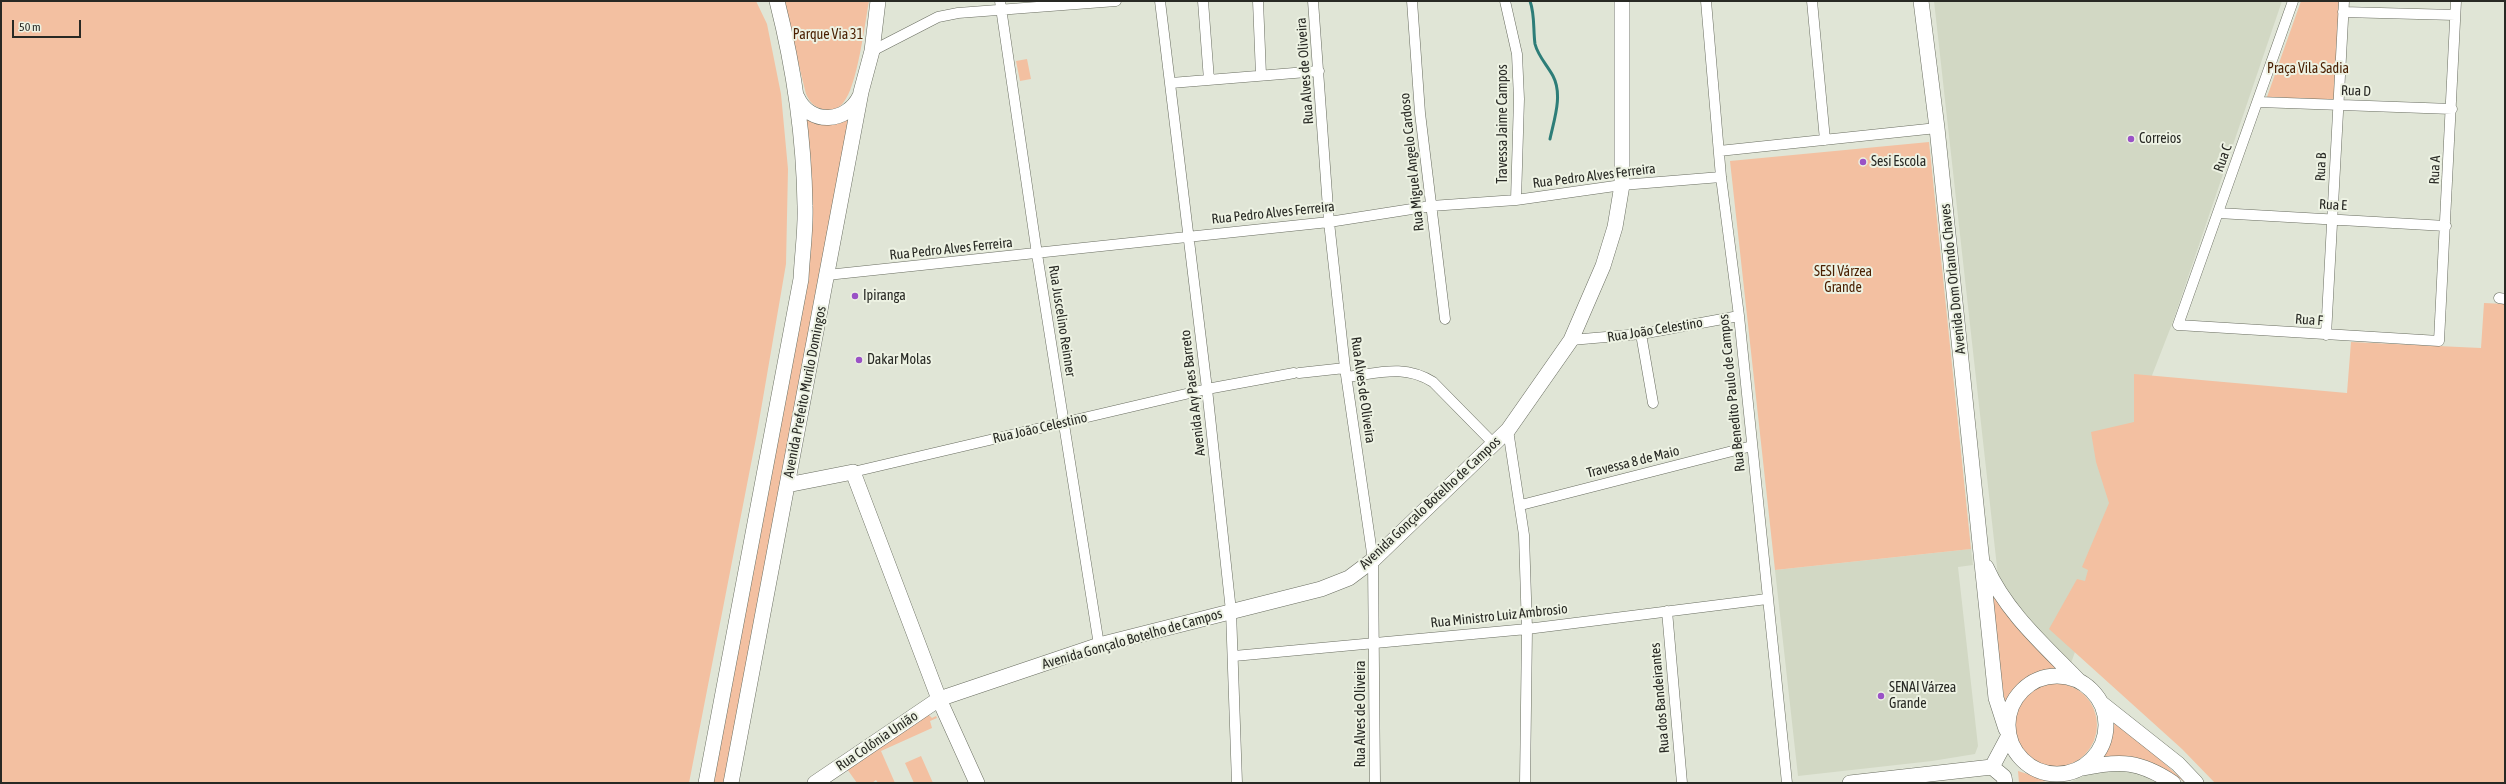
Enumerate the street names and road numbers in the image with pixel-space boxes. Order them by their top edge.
street label: Rua Alves de Oliveira [1293,17,1317,125]
street label: Travessa Jaime Campos [1495,64,1511,184]
street label: Rua D [2341,82,2371,100]
street label: Rua Miguel Angelo Cardoso [1396,92,1428,232]
street label: Rua C [2210,142,2236,174]
street label: Rua B [2312,152,2330,182]
street label: Rua A [2426,155,2444,185]
street label: Rua Pedro Alves Ferreira [1532,160,1656,192]
street label: Rua E [2319,196,2347,214]
street label: Rua Pedro Alves Ferreira [1211,198,1335,228]
street label: Avenida Dom Orlando Chaves [1937,203,1969,355]
street label: Rua Pedro Alves Ferreira [889,234,1013,264]
street label: Rua Juscelino Reinner [1045,264,1079,378]
street label: Avenida Prefeito Murilo Domingos [780,305,830,479]
street label: Rua F [2295,311,2323,329]
street label: Rua Benedito Paulo de Campos [1715,313,1749,473]
street label: Rua João Celestino [1606,314,1704,346]
street label: Avenida Ary Paes Barreto [1177,329,1209,457]
street label: Rua Alves de Oliveira [1347,336,1379,444]
street label: Rua João Celestino [991,409,1089,447]
street label: Avenida Gonçalo Botelho de Campos [1356,433,1504,573]
street label: Travessa 8 de Maio [1585,442,1681,482]
street label: Rua Ministro Luiz Ambrosio [1430,600,1568,632]
street label: Avenida Gonçalo Botelho de Campos [1040,605,1224,673]
street label: Rua dos Bandeirantes [1647,642,1673,754]
street label: Rua Alves de Oliveira [1353,660,1369,768]
street label: Rua Colônia União [833,707,921,775]

